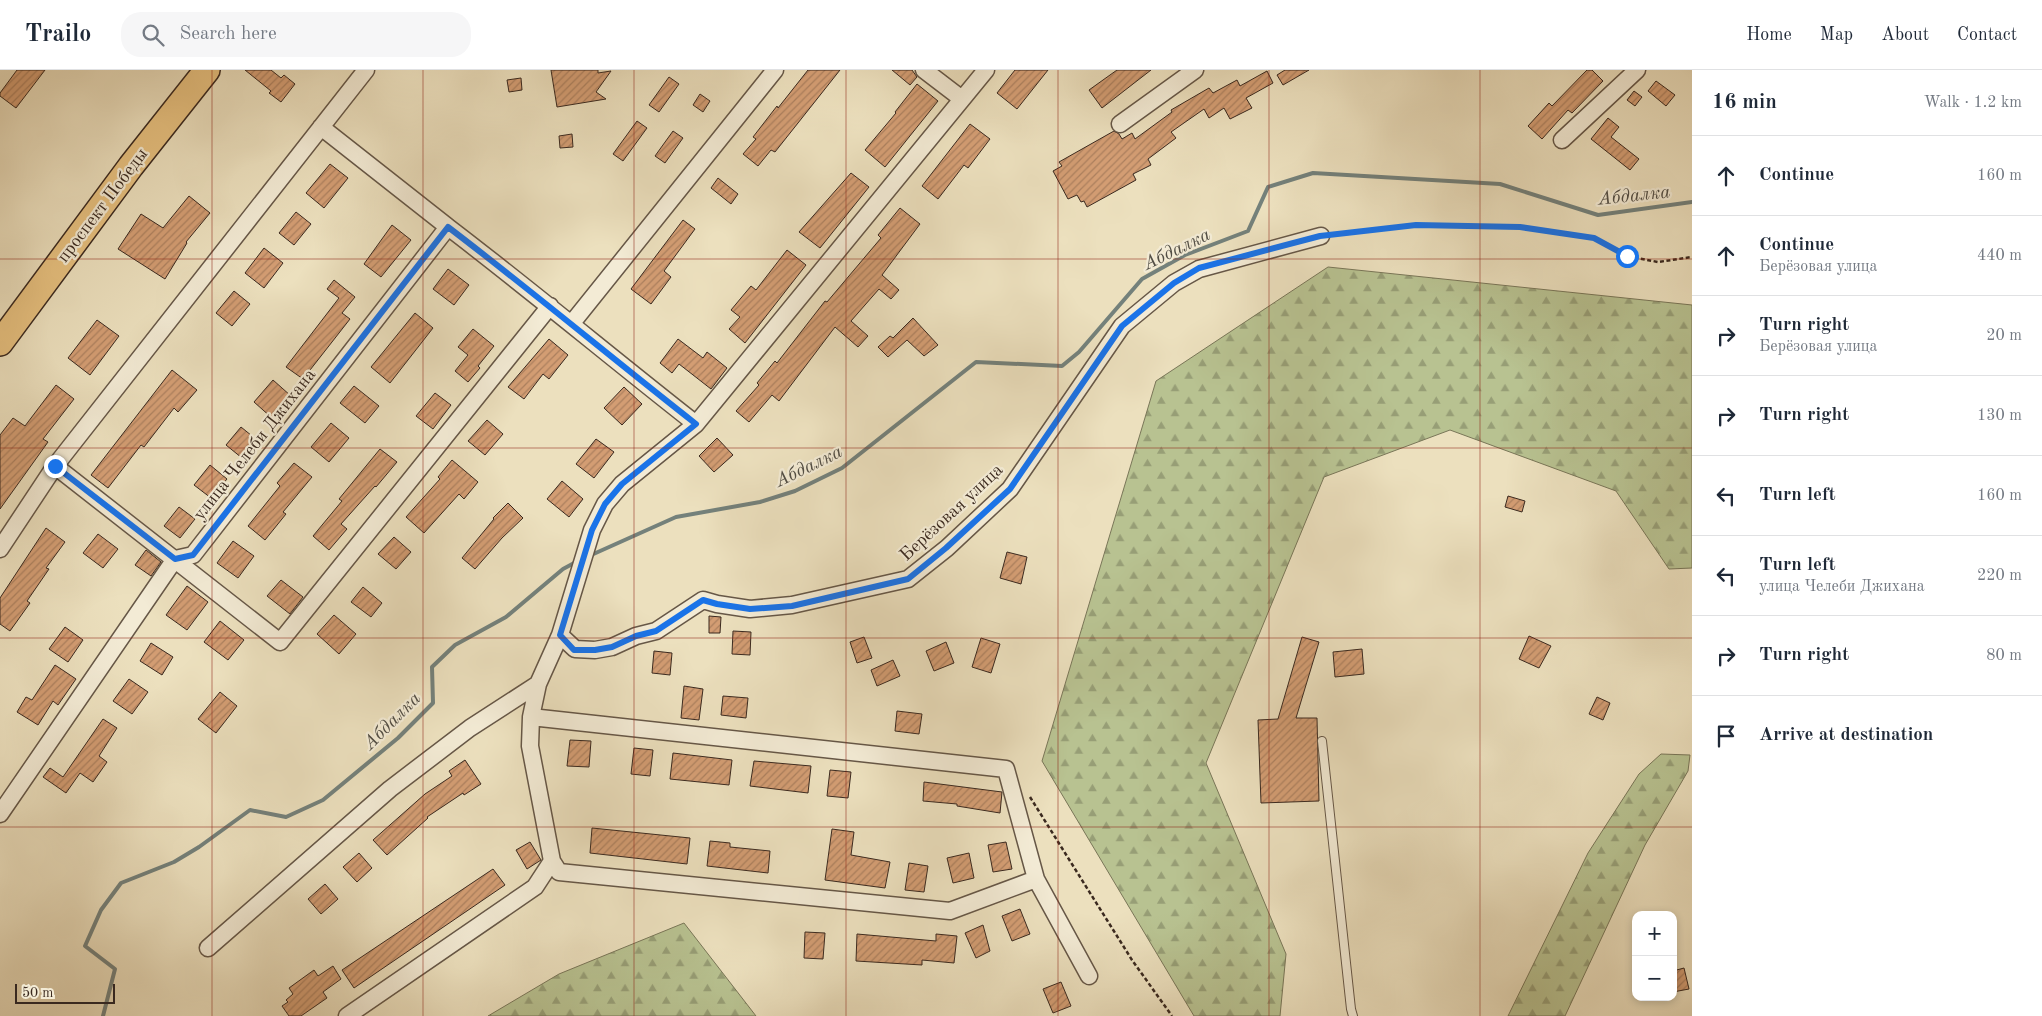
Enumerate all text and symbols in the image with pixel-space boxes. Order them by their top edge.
search box [121,12,471,57]
icon: search [139,21,167,49]
text: Trailo [25,23,91,47]
text: Search here [179,25,277,44]
text: Home [1746,26,1792,44]
text: Map [1820,26,1853,44]
text: About [1881,26,1929,44]
text: Contact [1957,26,2017,44]
text: 16 min [1712,92,1777,113]
text: Walk · 1.2 km [1924,95,2022,111]
street label: проспект Победы [54,145,151,266]
icon: ahead [1712,162,1740,190]
text: Continue [1759,166,1834,185]
text: 160 m [1977,168,2022,184]
water label: Абдалка [1596,182,1671,210]
water label: Абдалка [1139,225,1214,275]
text: Continue [1759,236,1834,255]
icon: ahead [1712,242,1740,270]
route start [1616,245,1639,268]
text: 440 m [1977,248,2022,264]
text: Берёзовая улица [1759,259,1878,275]
text: Turn right [1759,316,1849,335]
icon: right [1712,322,1740,350]
text: 20 m [1986,328,2022,344]
text: Берёзовая улица [1759,339,1878,355]
street label: улица Челеби Джихана [190,366,319,524]
icon: right [1712,402,1740,430]
text: Turn right [1759,406,1849,425]
text: 130 m [1977,408,2022,424]
water label: Абдалка [771,442,846,492]
route end [44,455,67,478]
street label: Берёзовая улица [897,461,1007,565]
icon: left [1712,482,1740,510]
text: Turn left [1759,486,1836,505]
text: 160 m [1977,488,2022,504]
text: Turn left [1759,556,1836,575]
icon: left [1712,562,1740,590]
text: 220 m [1977,568,2022,584]
text: улица Челеби Джихана [1759,579,1925,595]
icon: right [1712,642,1740,670]
text: Turn right [1759,646,1849,665]
text: 80 m [1986,648,2022,664]
water label: Абдалка [359,689,425,755]
icon: arrive [1712,722,1740,750]
text: Arrive at destination [1759,726,1933,745]
map controls [1632,911,1677,1001]
button: + [1632,911,1677,956]
button: − [1632,956,1677,1001]
scale bar [15,981,115,1004]
text: 50 m [22,986,53,1000]

